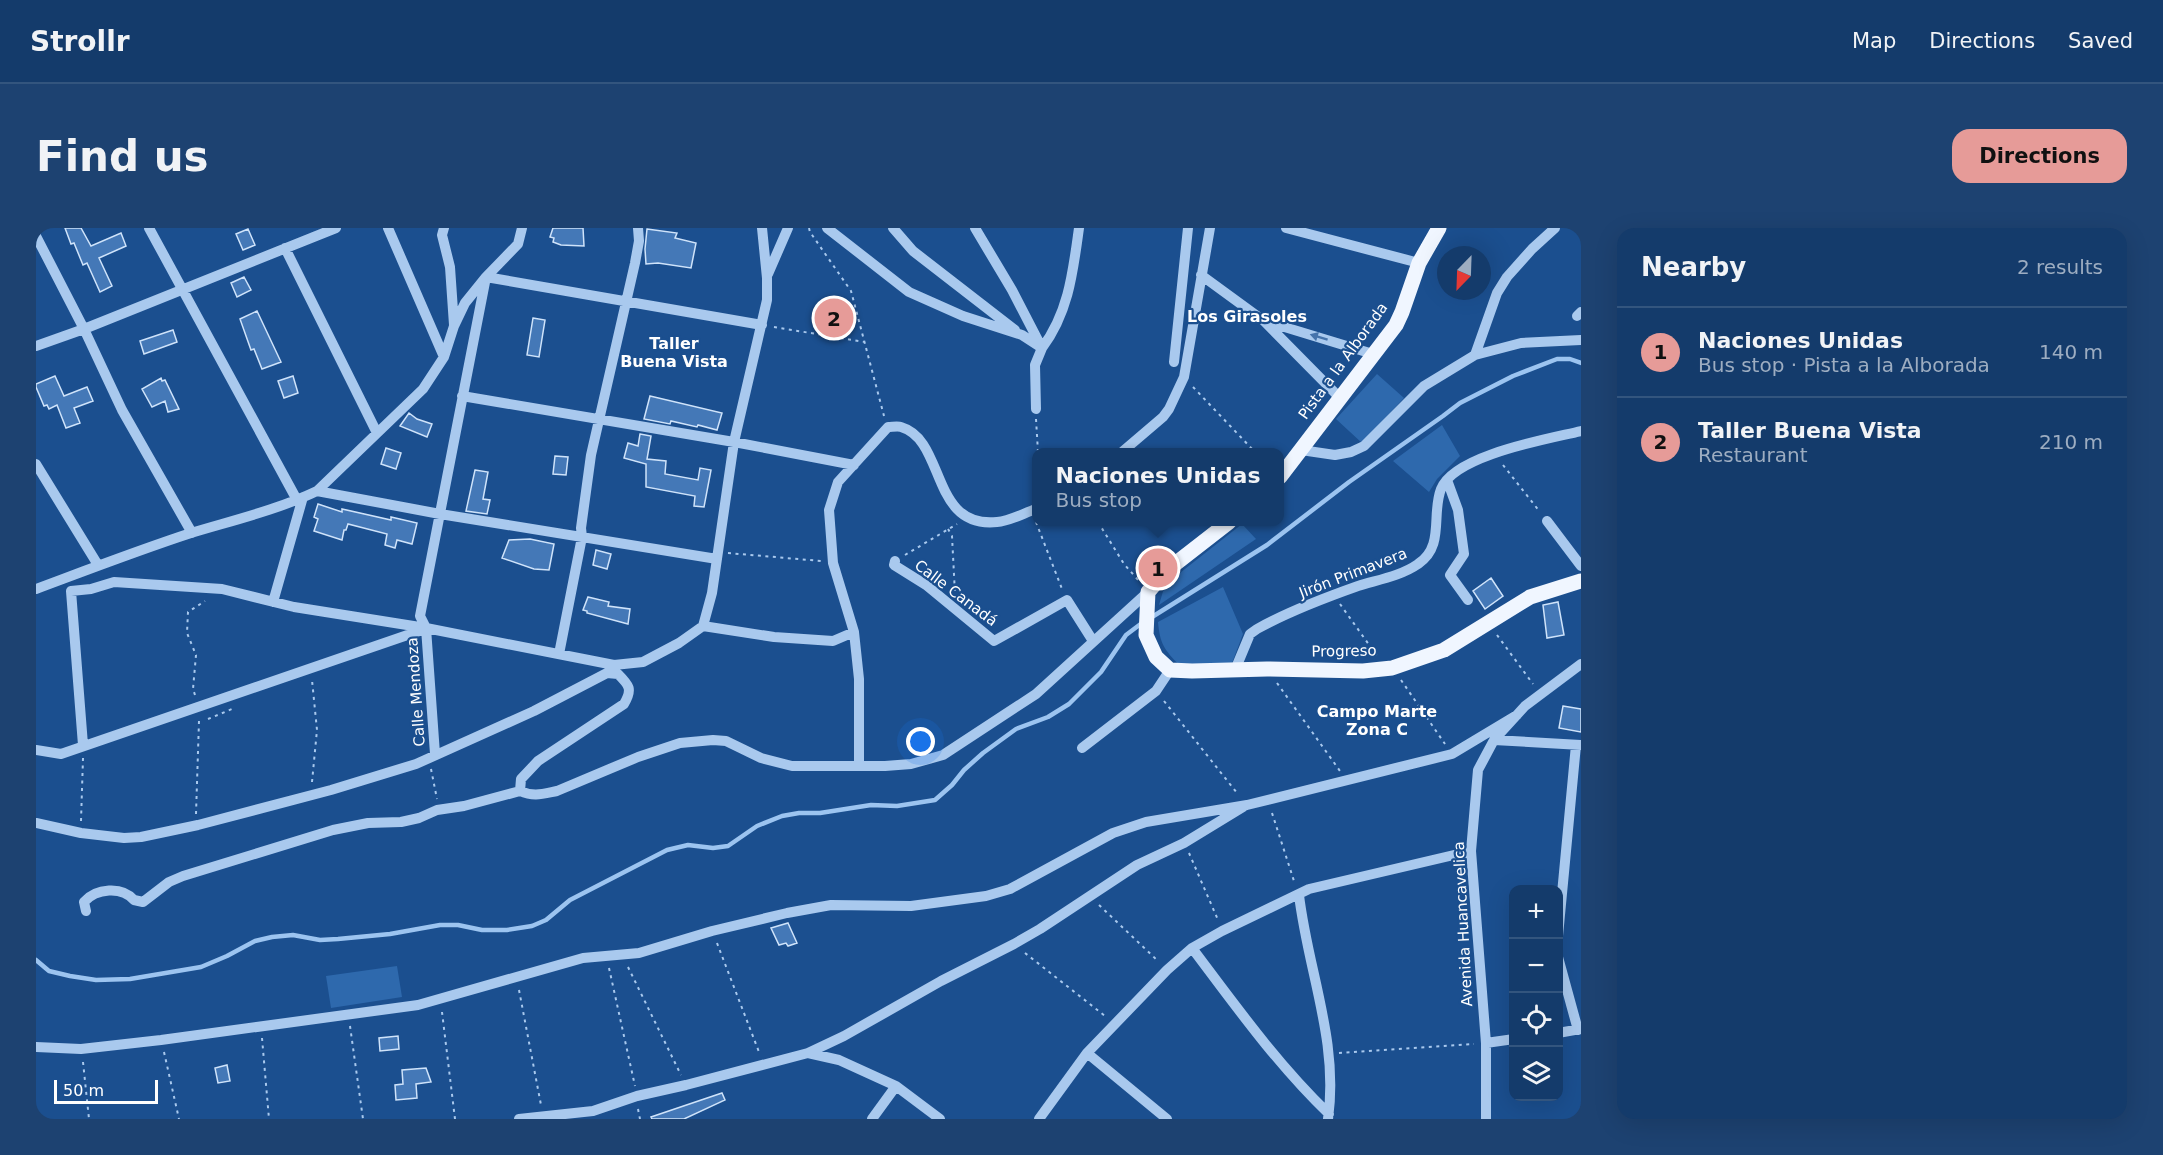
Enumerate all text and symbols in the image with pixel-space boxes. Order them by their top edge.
text: Strollr [30,25,130,58]
text: Map [1852,29,1896,53]
text: Directions [1929,29,2035,53]
text: Saved [2068,29,2133,53]
button: Directions [1952,129,2127,183]
text: Find us [36,132,209,181]
north arrow [1437,246,1491,300]
text: Nearby [1641,252,1746,282]
text: 2 results [2017,255,2103,279]
pin: 2 [814,296,854,340]
street label: Pista a la Alborada [1295,299,1391,423]
district label: Los Girasoles [1187,307,1307,326]
text: Naciones Unidas [1698,328,1903,353]
one-way arrow [1310,332,1328,341]
district label: Taller Buena Vista [620,334,728,371]
text: 1 [1654,340,1667,364]
text: 140 m [2039,340,2103,364]
text: Bus stop · Pista a la Alborada [1698,353,1990,377]
text: Taller Buena Vista [1698,418,1922,443]
text: 2 [1654,430,1667,454]
text: 210 m [2039,430,2103,454]
text: Restaurant [1698,443,1808,467]
popup [1032,448,1284,526]
text: Naciones Unidas [1055,463,1261,488]
text: Bus stop [1055,488,1142,512]
street label: Jirón Primavera [1296,544,1410,602]
pin: 1 [1138,546,1178,590]
street label: Calle Canadá [911,556,1001,630]
street label: Calle Mendoza [403,637,429,747]
street label: Progreso [1311,641,1377,661]
district label: Campo Marte Zona C [1317,702,1437,739]
your location [906,727,935,756]
street label: Avenida Huancavelica [1450,841,1476,1007]
map controls [1509,885,1563,1101]
button: + [1509,885,1563,939]
button: − [1509,939,1563,993]
button: locate [1509,993,1563,1047]
button: layers [1509,1047,1563,1101]
scale bar [54,1077,158,1104]
text: 50 m [63,1081,104,1100]

